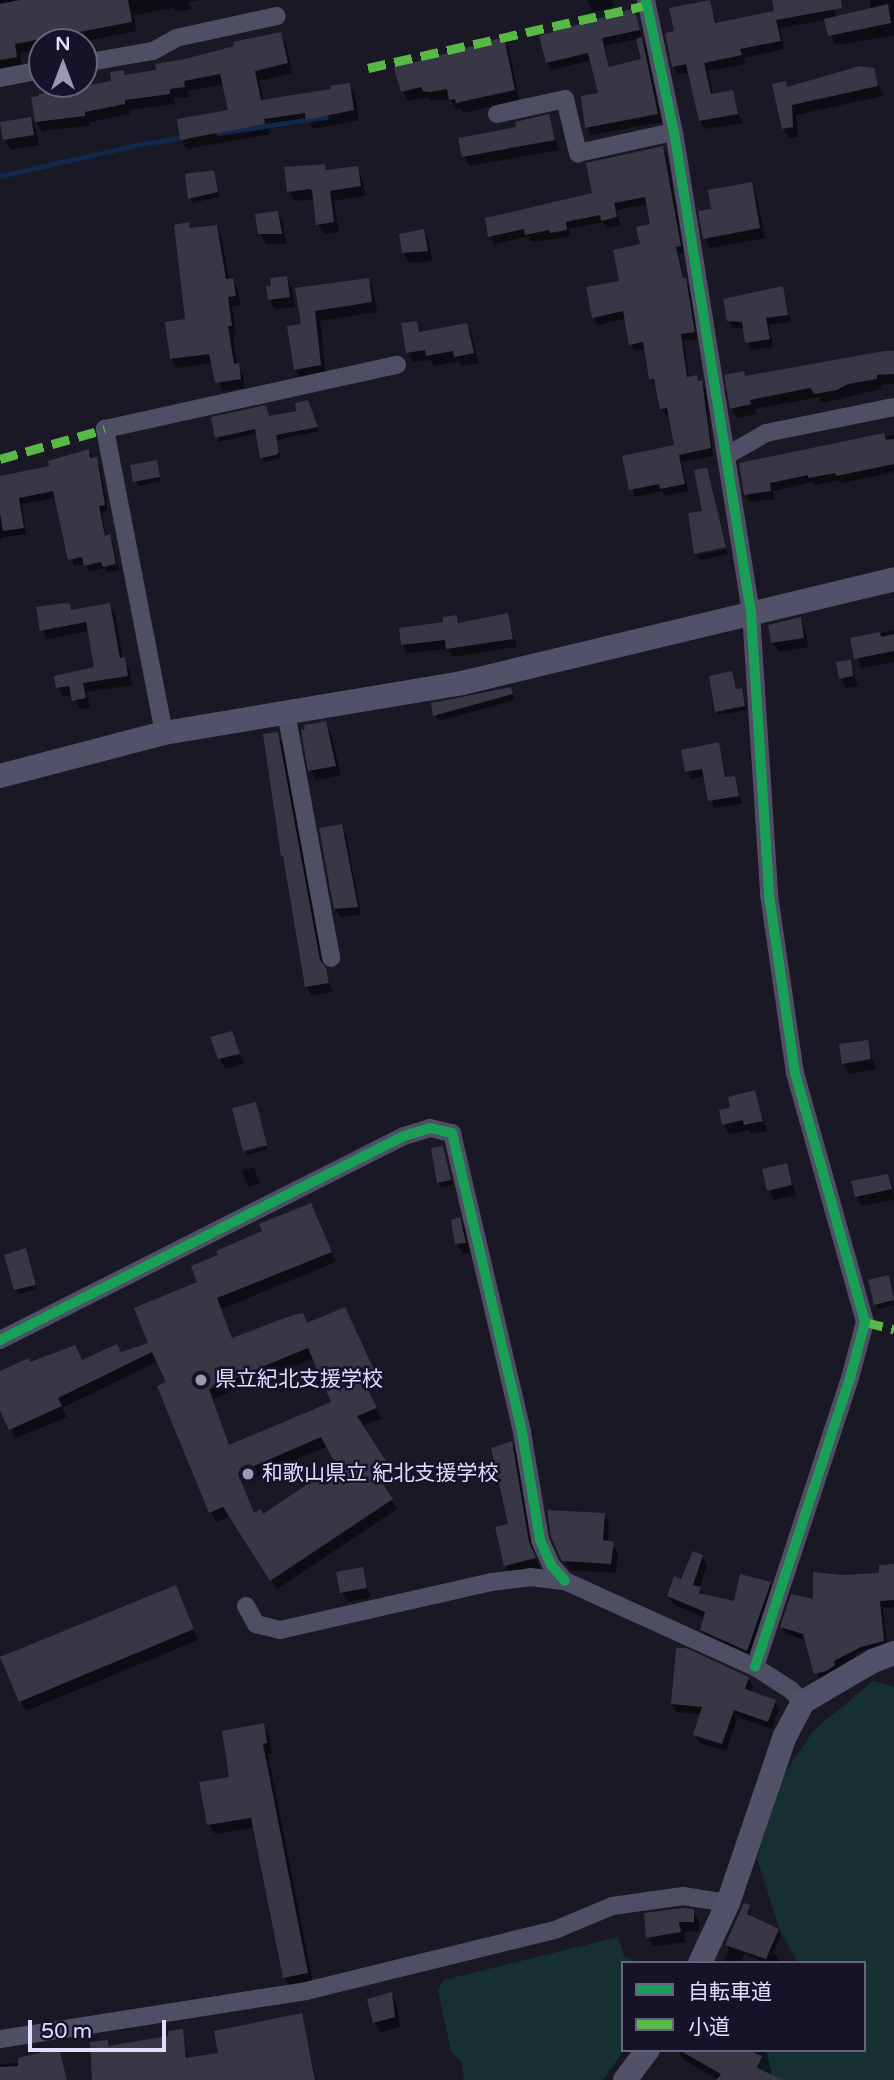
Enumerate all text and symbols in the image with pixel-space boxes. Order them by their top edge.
north arrow [28,28,98,98]
text: N [55,33,71,55]
place label: 県立紀北支援学校 [215,1367,383,1393]
marker: 県立紀北支援学校 [193,1372,209,1388]
place label: 和歌山県立 紀北支援学校 [262,1461,498,1487]
marker: 和歌山県立 紀北支援学校 [240,1466,256,1482]
legend [621,1961,866,2052]
text: 自転車道 [688,1980,772,2005]
scale bar [32,2007,170,2050]
text: 小道 [688,2015,730,2040]
text: 50 m [41,2019,92,2044]

